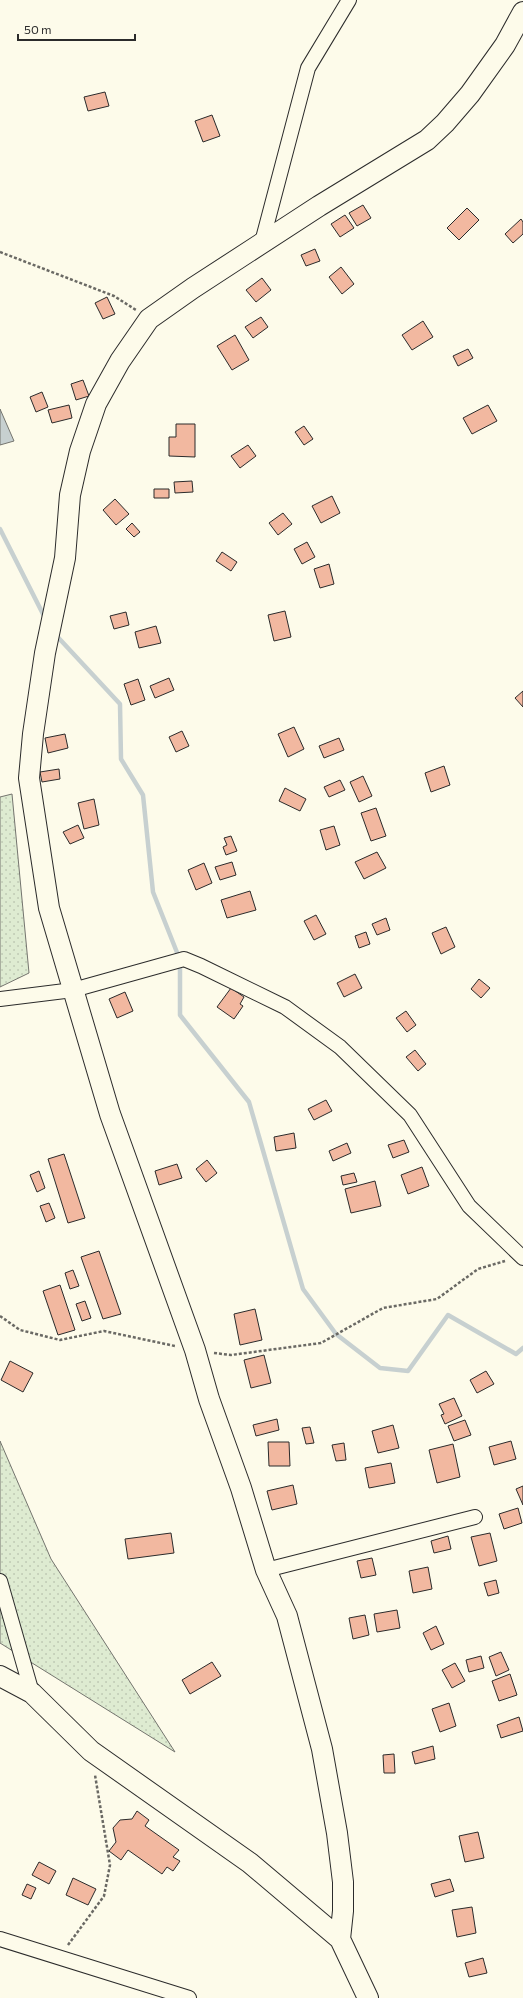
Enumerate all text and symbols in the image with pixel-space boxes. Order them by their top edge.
scale bar [18,16,135,42]
text: 50 m [24,22,52,36]

